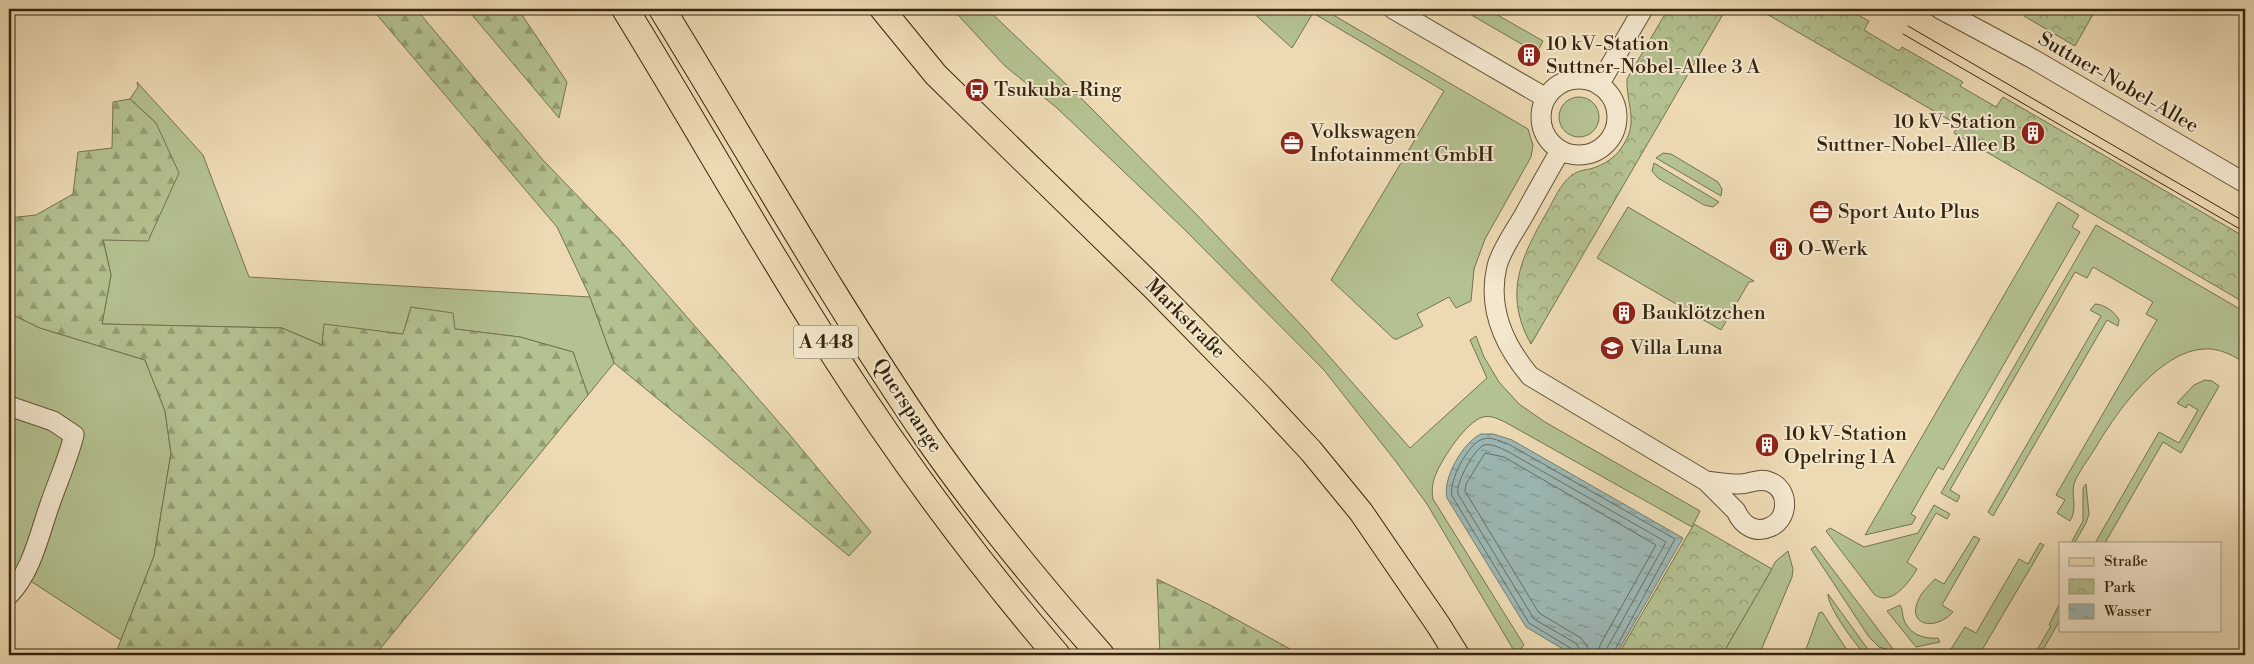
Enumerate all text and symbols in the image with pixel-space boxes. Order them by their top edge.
street label: Suttner-Nobel-Allee [2033,27,2203,139]
place label: 10 kV-Station Suttner-Nobel-Allee 3 A [1546,32,1762,80]
building icon: 10 kV-Station Suttner-Nobel-Allee 3 A [1516,42,1542,68]
bus stop icon: Tsukuba-Ring [964,77,990,103]
place label: Tsukuba-Ring [994,78,1122,103]
place label: 10 kV-Station Suttner-Nobel-Allee B [1817,110,2016,158]
place label: Volkswagen Infotainment GmbH [1309,120,1494,168]
building icon: 10 kV-Station Suttner-Nobel-Allee B [2020,120,2046,146]
office icon: Volkswagen Infotainment GmbH [1279,130,1305,156]
office icon: Sport Auto Plus [1808,199,1834,225]
place label: Sport Auto Plus [1838,200,1980,225]
building icon: O-Werk [1768,236,1794,262]
place label: O-Werk [1798,237,1868,262]
street label: Markstraße [1140,274,1230,364]
building icon: Bauklötzchen [1611,300,1637,326]
place label: Bauklötzchen [1641,301,1766,326]
road number: A 448 [794,326,858,358]
school or university icon: Villa Luna [1599,335,1625,361]
place label: Villa Luna [1629,336,1723,361]
street label: Querspange [866,354,948,458]
place label: 10 kV-Station Opelring 1 A [1784,422,1907,470]
building icon: 10 kV-Station Opelring 1 A [1754,432,1780,458]
legend [2059,542,2222,632]
text: Straße [2104,552,2148,571]
text: Park [2104,578,2136,597]
text: Wasser [2103,602,2152,621]

